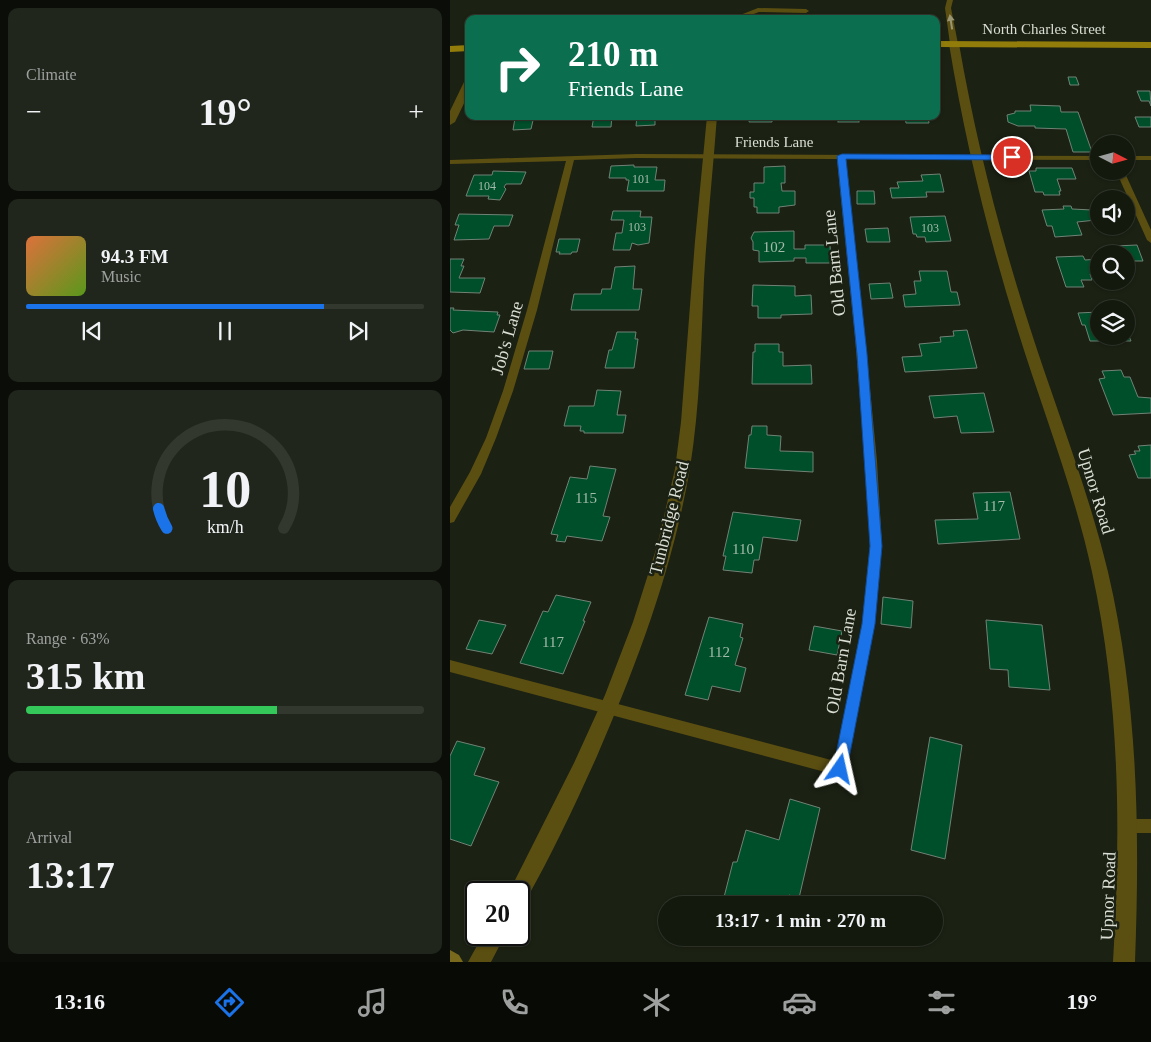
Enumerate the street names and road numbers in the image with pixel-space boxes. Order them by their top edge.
street label: North Charles Street [982,21,1106,37]
street label: Friends Lane [735,134,814,150]
street label: Old Barn Lane [818,209,850,317]
street label: Job's Lane [487,299,527,377]
street label: Upnor Road [1073,446,1119,536]
street label: Tunbridge Road [645,459,693,577]
street label: Old Barn Lane [822,607,860,715]
street label: Upnor Road [1096,851,1120,941]

